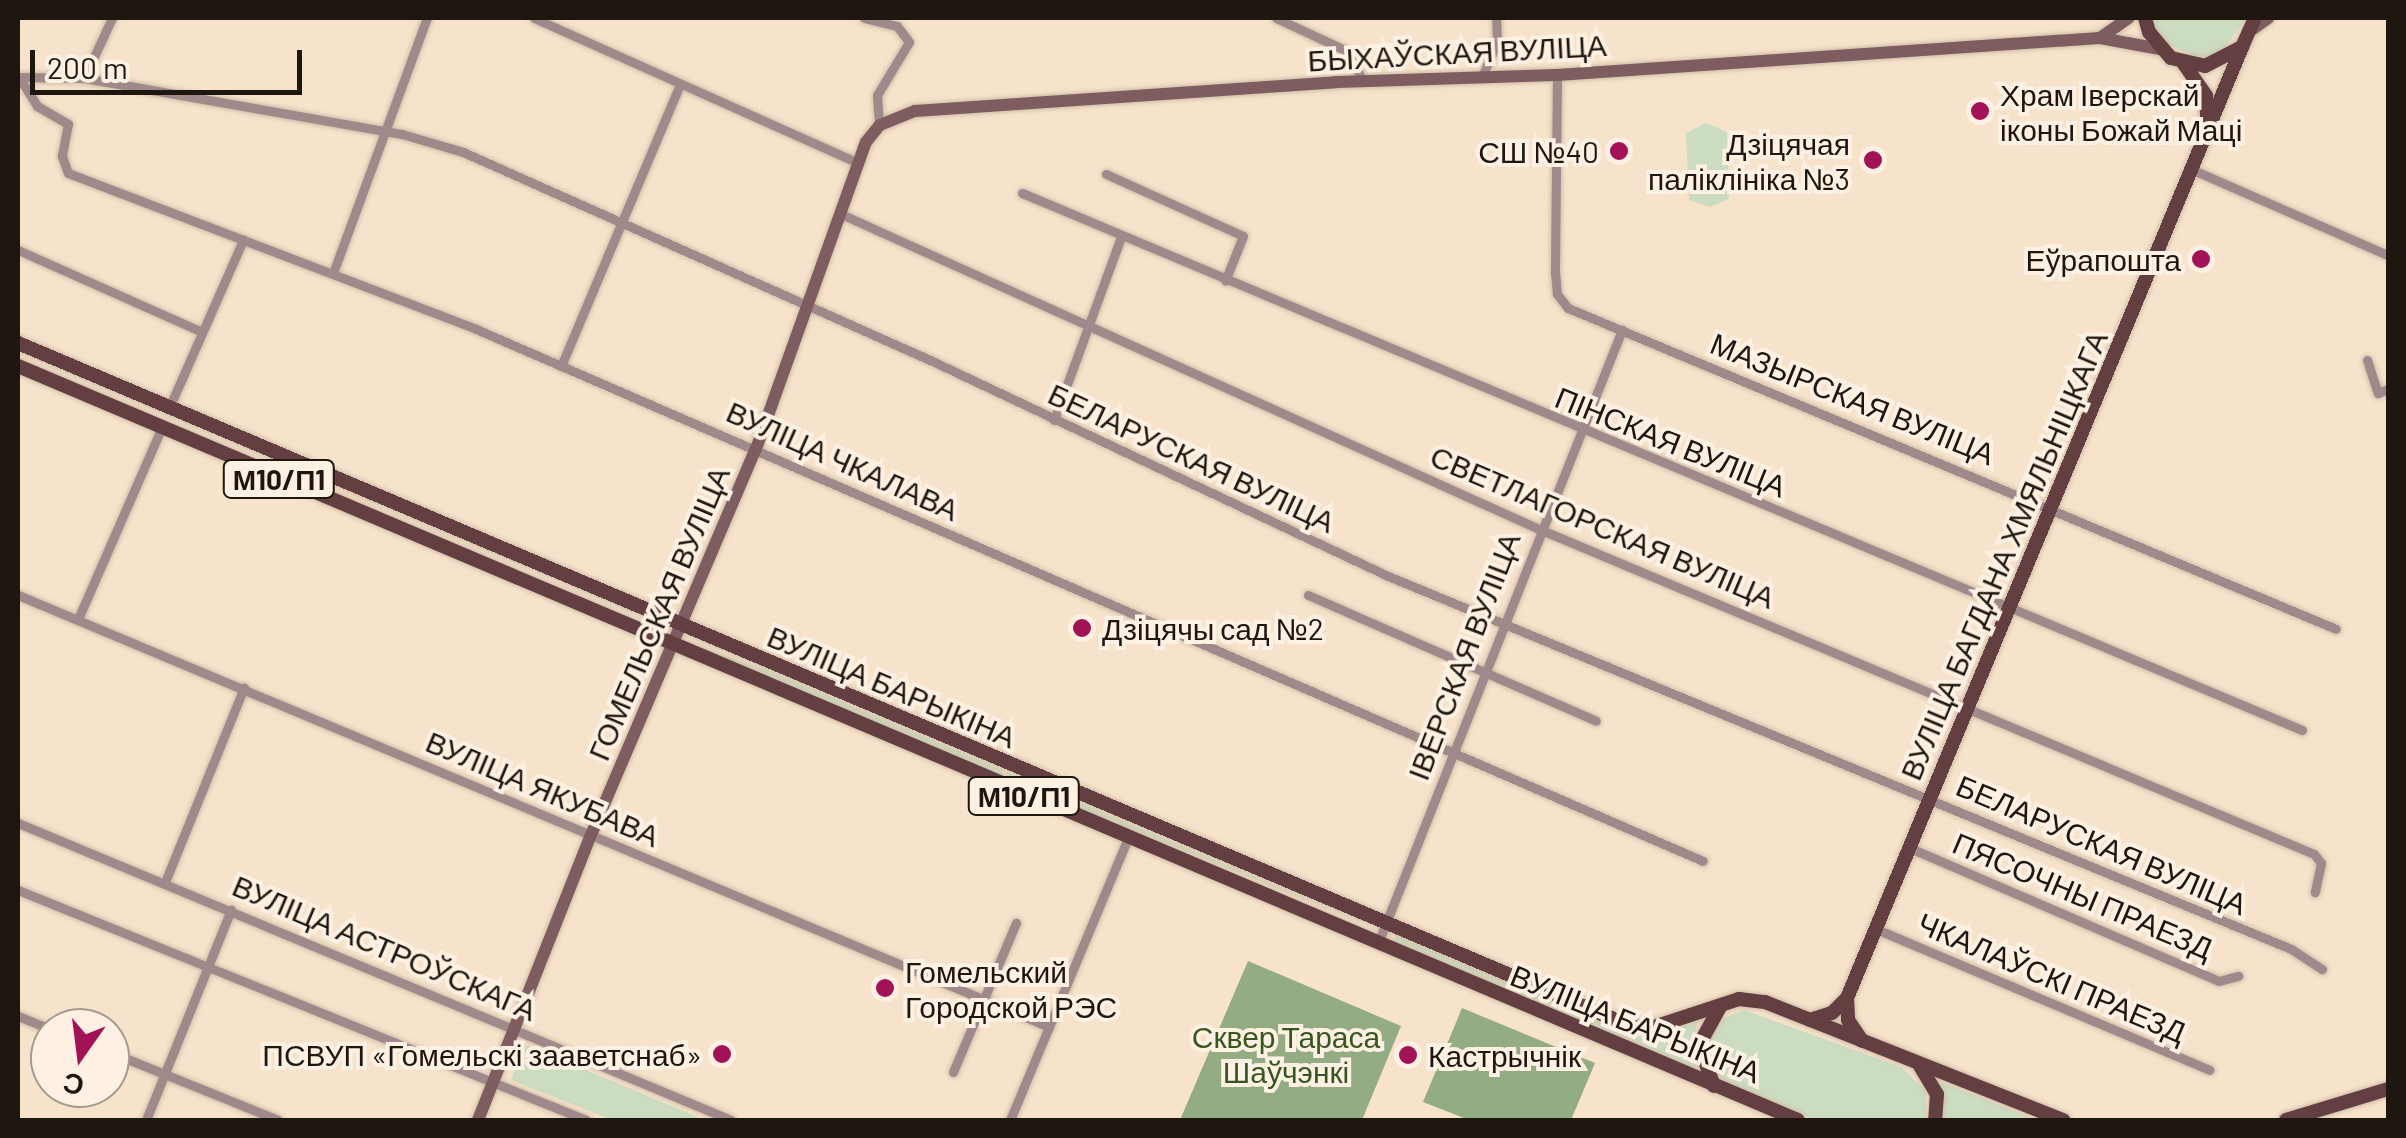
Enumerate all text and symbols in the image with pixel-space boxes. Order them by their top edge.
street label: БЫХАЎСКАЯ ВУЛІЦА [1307,26,1607,78]
scale bar [35,30,308,92]
text: 200 m [47,49,128,85]
place label: Храм Іверскай іконы Божай Маці [2000,76,2242,146]
marker: Храм Іверскай іконы Божай Маці [1969,100,1991,122]
place label: Дзіцячая паліклініка №3 [1648,125,1850,196]
place label: СШ №40 [1478,133,1599,169]
marker: СШ №40 [1608,140,1630,162]
marker: Дзіцячая паліклініка №3 [1860,147,1886,173]
place label: Еўрапошта [2026,241,2181,277]
marker: Еўрапошта [2190,248,2212,270]
street label: МАЗЫРСКАЯ ВУЛІЦА [1706,325,2000,471]
street label: ВУЛІЦА БАГДАНА ХМЯЛЬНІЦКАГА [1892,325,2114,785]
street label: БЕЛАРУСКАЯ ВУЛІЦА [1043,375,1341,539]
street label: ПІНСКАЯ ВУЛІЦА [1550,378,1792,504]
street label: ВУЛІЦА ЧКАЛАВА [721,393,965,527]
street label: СВЕТЛАГОРСКАЯ ВУЛІЦА [1425,437,1781,615]
road number: М10/П1 [222,456,336,502]
street label: ГОМЕЛЬСКАЯ ВУЛІЦА [580,461,736,765]
street label: ІВЕРСКАЯ ВУЛІЦА [1399,527,1527,785]
place label: Дзіцячы сад №2 [1102,610,1324,646]
street label: ВУЛІЦА БАРЫКІНА [762,617,1022,755]
marker: Дзіцячы сад №2 [1071,617,1093,639]
street label: ВУЛІЦА ЯКУБАВА [421,723,665,853]
street label: БЕЛАРУСКАЯ ВУЛІЦА [1951,766,2253,922]
road number: М10/П1 [966,773,1082,819]
street label: ПЯСОЧНЫ ПРАЕЗД [1948,824,2218,966]
street label: ВУЛІЦА АСТРОЎСКАГА [228,867,542,1027]
street label: ЧКАЛАЎСКІ ПРАЕЗД [1913,904,2191,1050]
place label: Гомельский Городской РЭС [905,953,1117,1024]
street label: ВУЛІЦА БАРЫКІНА [1506,956,1766,1090]
marker: Гомельский Городской РЭС [874,977,896,999]
north arrow [30,1008,130,1108]
park label: Сквер Тараса Шаўчэнкі [1192,1018,1380,1088]
place label: ПСВУП «Гомельскі зааветснаб» [262,1036,702,1072]
place label: Кастрычнік [1428,1037,1581,1073]
marker: ПСВУП «Гомельскі зааветснаб» [711,1043,733,1065]
marker: Кастрычнік [1397,1044,1419,1066]
text: С [59,1066,87,1104]

